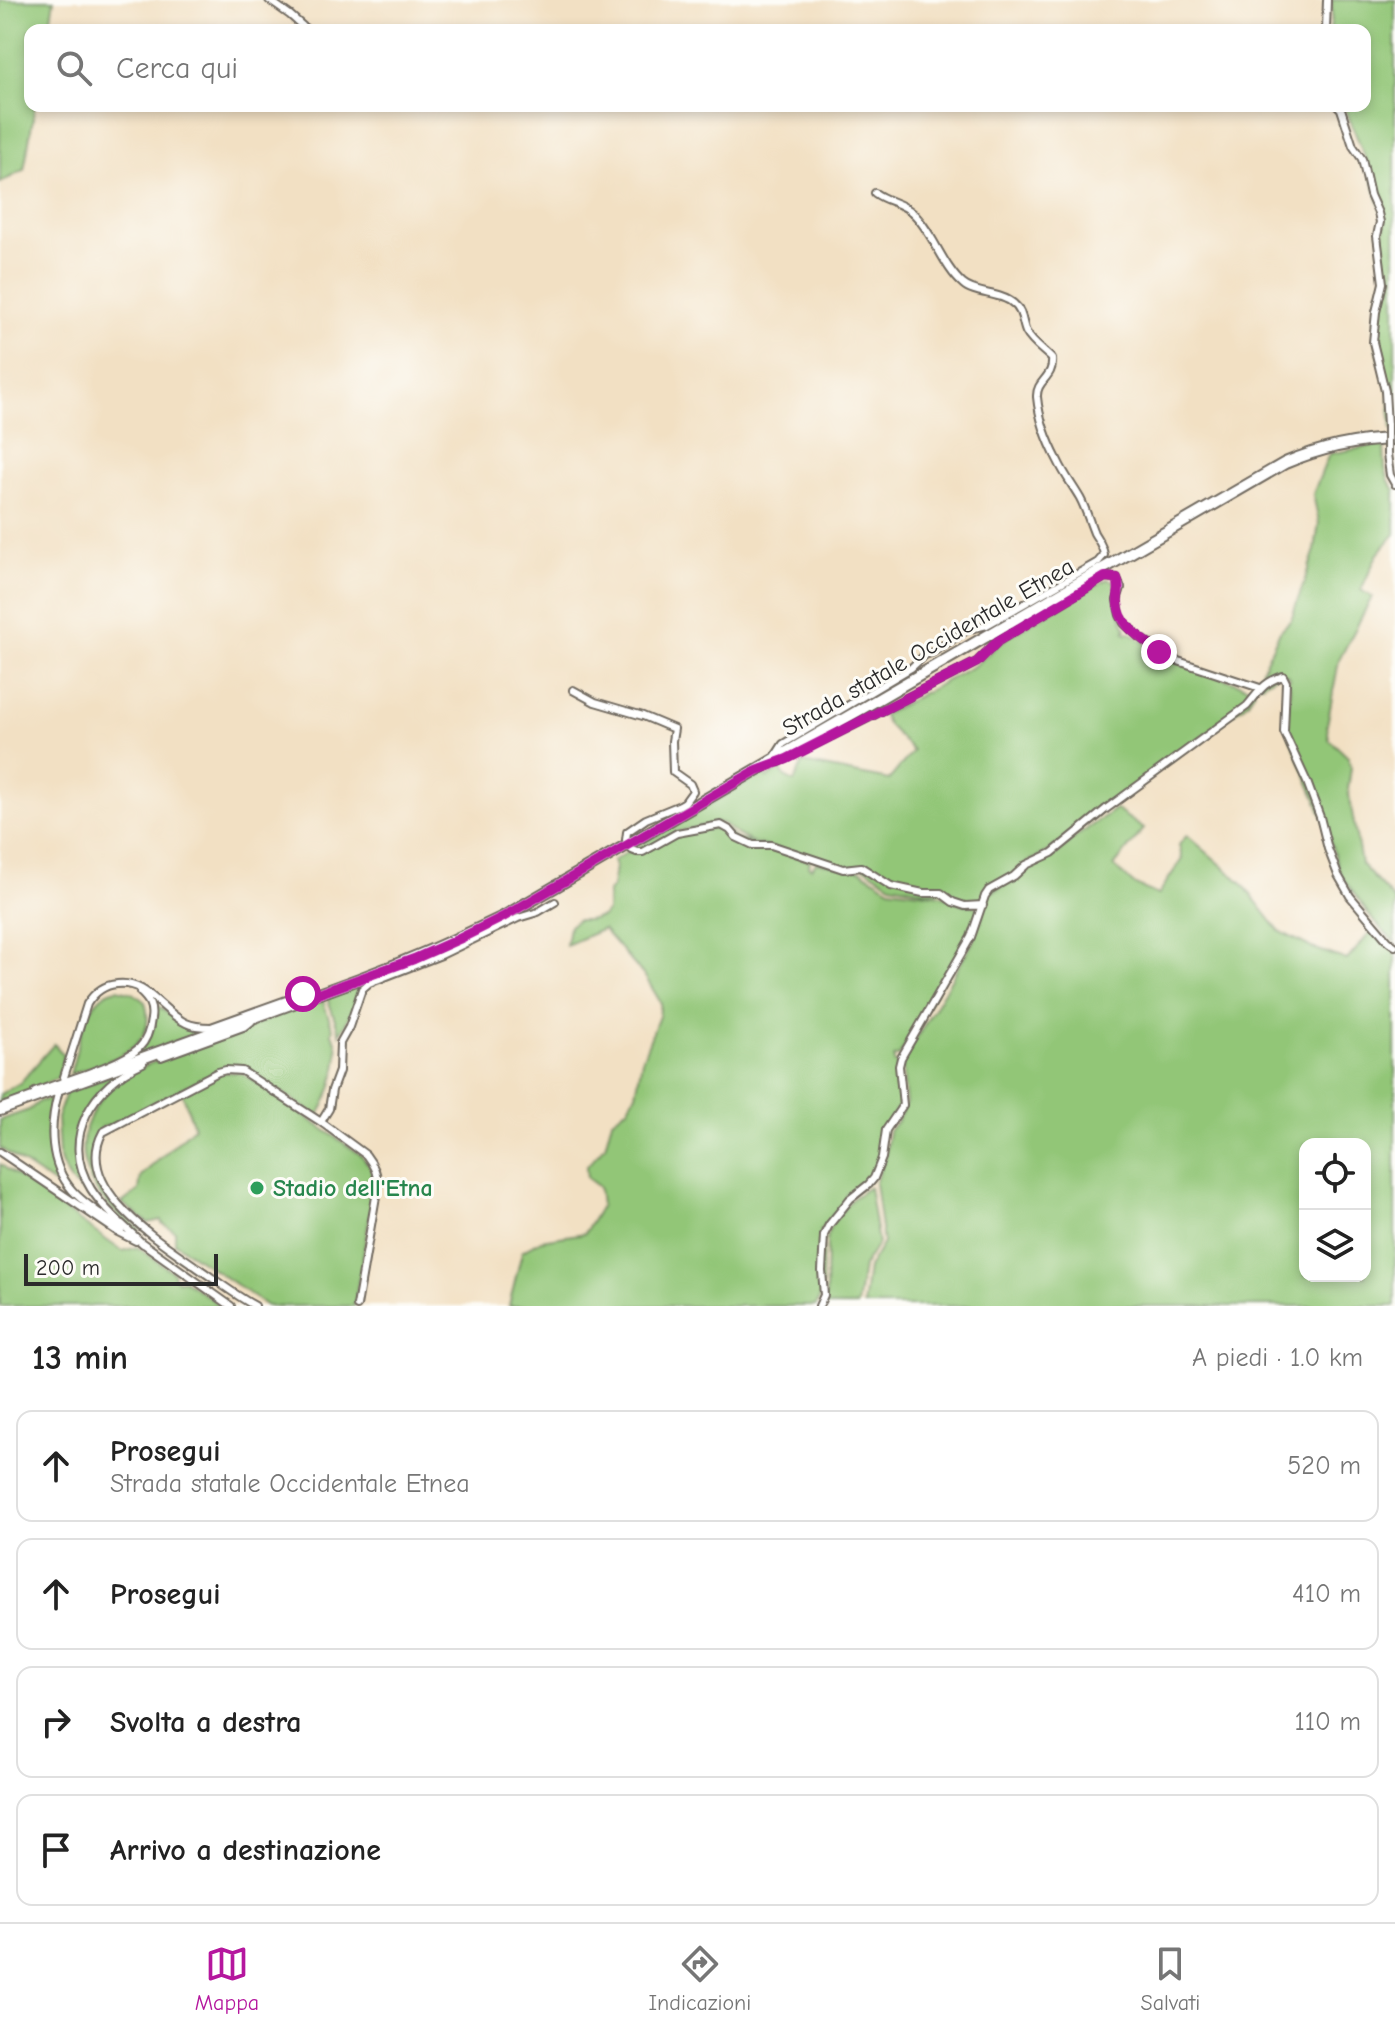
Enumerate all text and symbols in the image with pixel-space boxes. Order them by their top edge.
search box [24,24,1371,112]
icon: search [52,46,96,90]
text: Cerca qui [116,51,238,86]
street label: Strada statale Occidentale Etnea [777,552,1079,742]
route end [1141,634,1177,670]
route start [285,976,321,1012]
map controls [1299,1138,1371,1282]
button: locate [1299,1138,1371,1210]
place label: Stadio dell'Etna [273,1174,433,1202]
marker: Stadio dell'Etna [248,1179,266,1197]
button: layers [1299,1210,1371,1282]
scale bar [24,1250,218,1286]
text: 200 m [36,1255,100,1281]
text: 13 min [32,1338,128,1378]
text: A piedi · 1.0 km [1192,1343,1363,1373]
text: Prosegui [110,1434,221,1469]
icon: ahead [34,1444,78,1488]
text: 520 m [1287,1451,1361,1481]
text: Strada statale Occidentale Etnea [110,1469,470,1499]
icon: ahead [34,1572,78,1616]
text: Prosegui [110,1577,221,1612]
text: 410 m [1292,1579,1361,1609]
icon: right [34,1700,78,1744]
text: Svolta a destra [110,1705,302,1740]
text: 110 m [1294,1707,1361,1737]
icon: arrive [34,1828,78,1872]
text: Arrivo a destinazione [110,1833,381,1868]
tab: Mappa [195,1942,259,2016]
tab: Indicazioni [649,1942,751,2016]
tab: Salvati [1141,1942,1200,2016]

